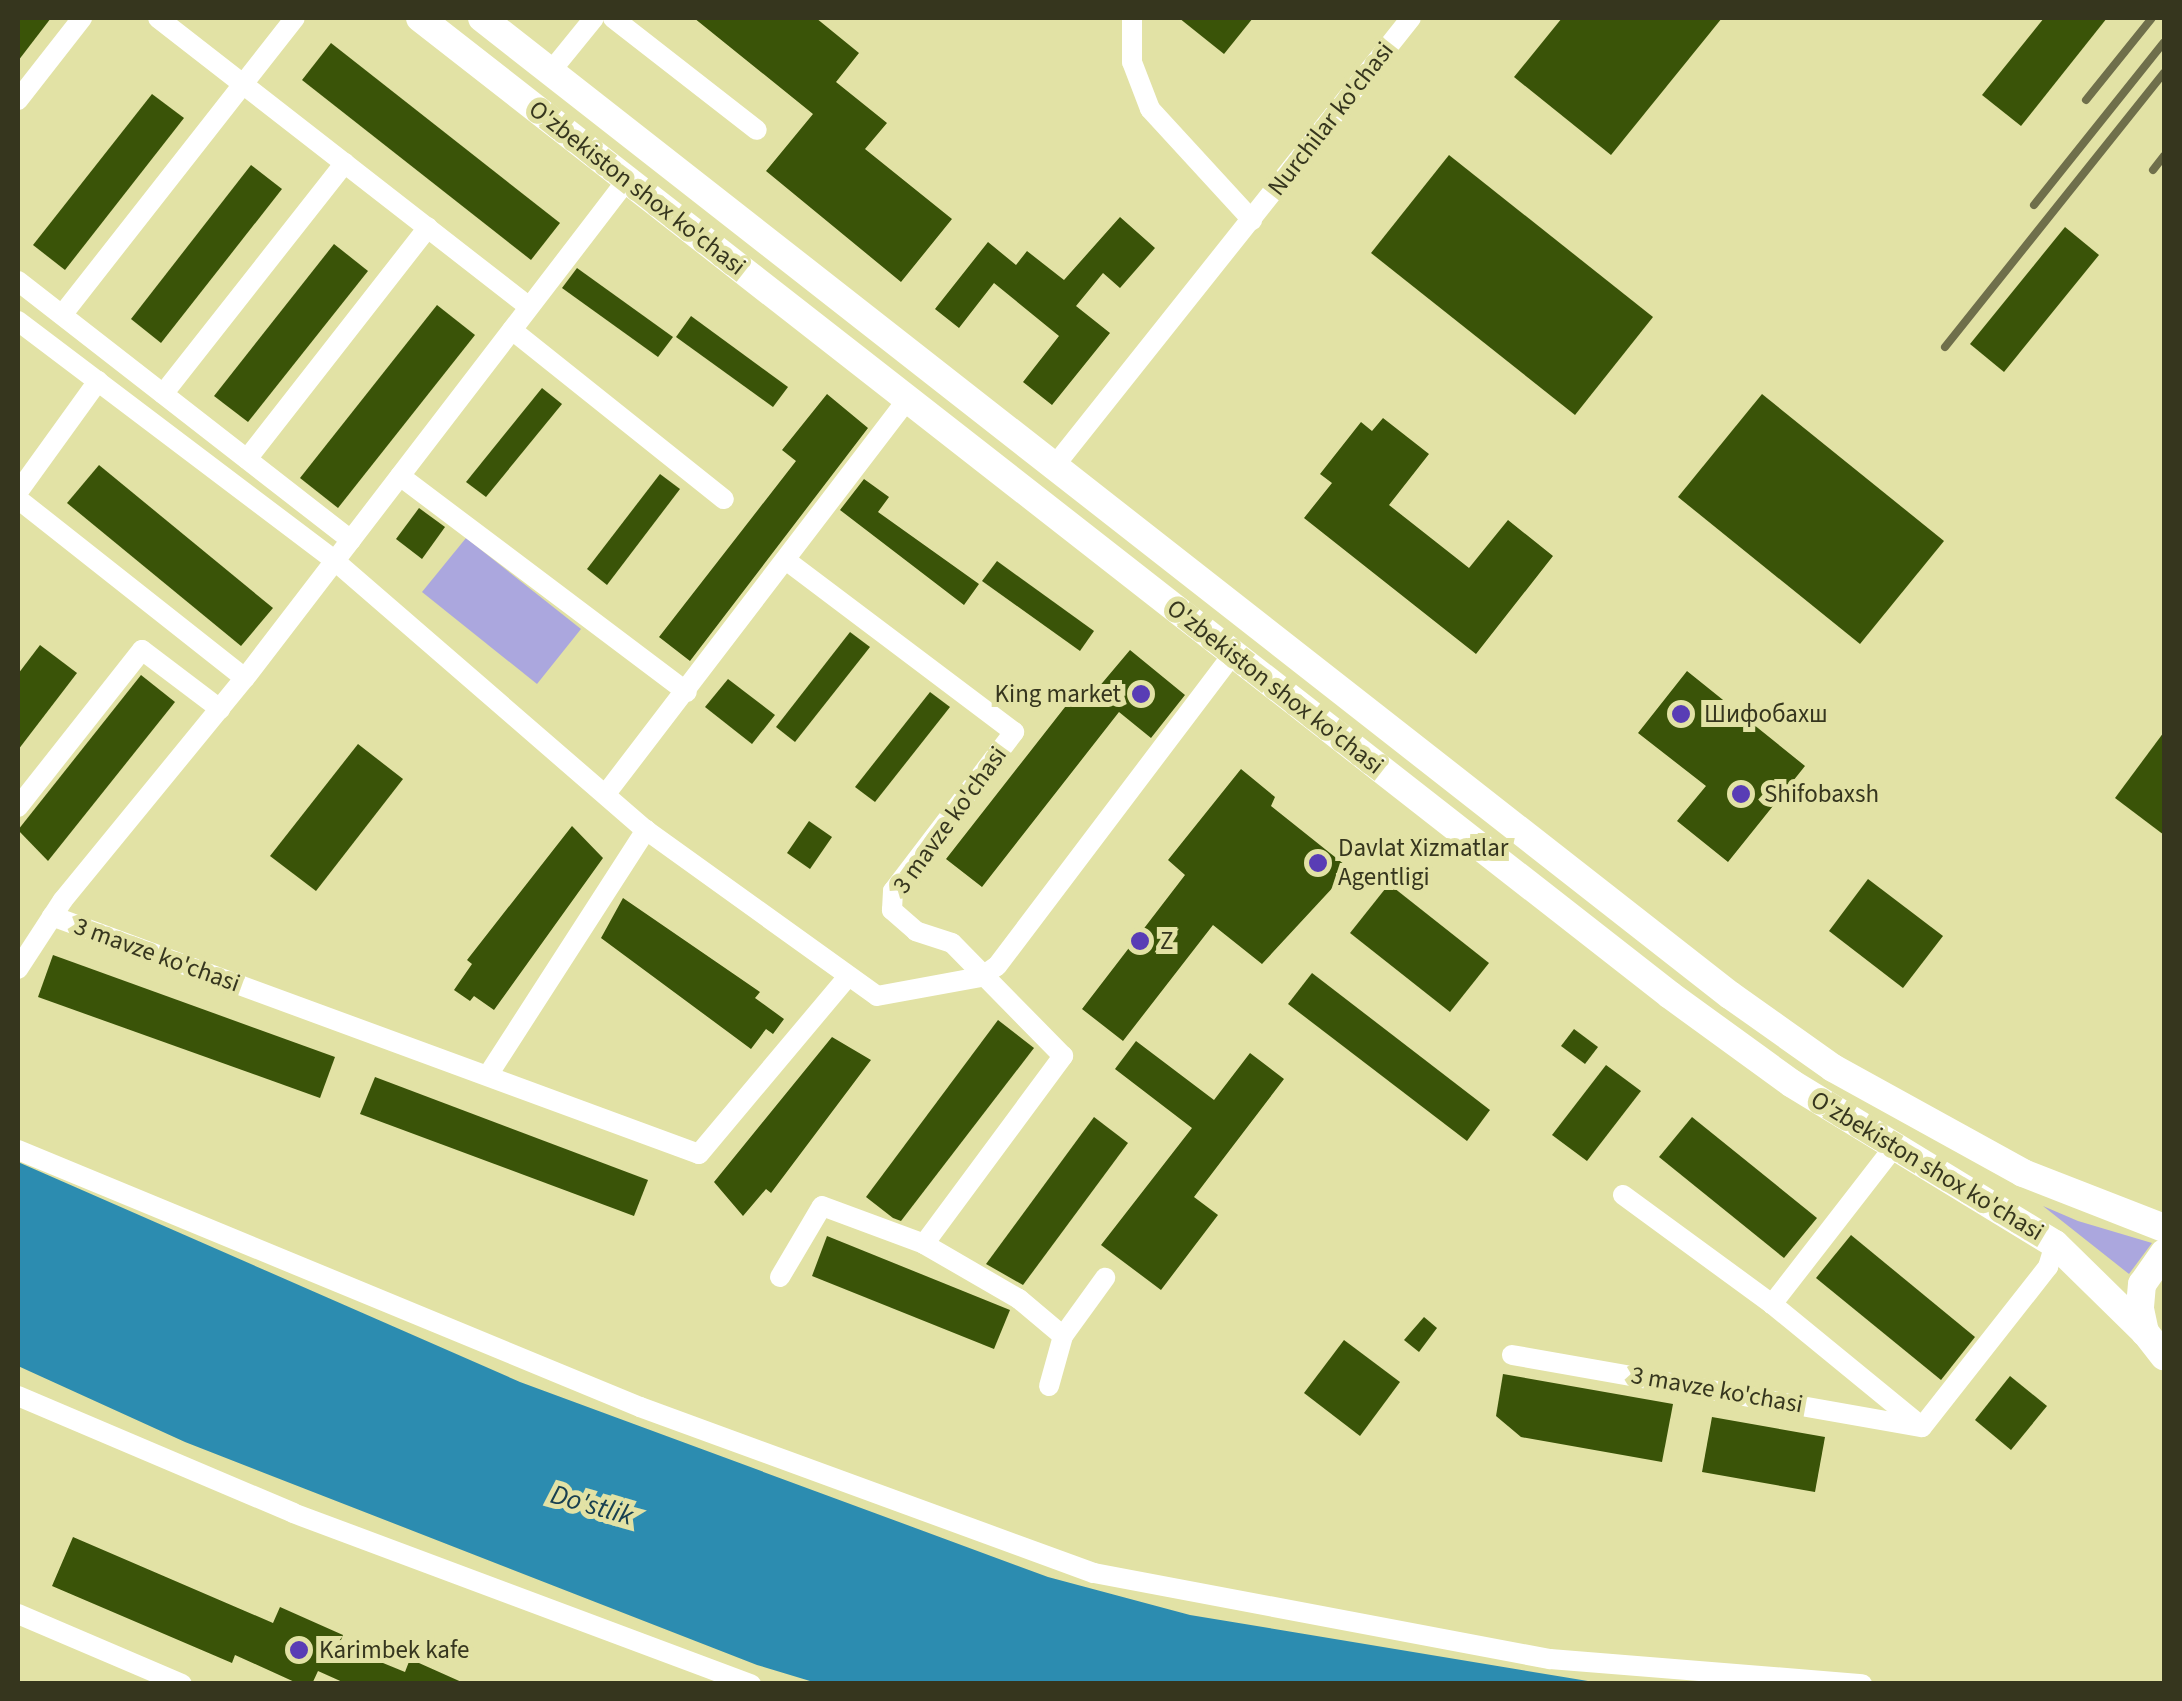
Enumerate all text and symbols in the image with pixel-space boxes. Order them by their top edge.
street label: Nurchilar ko'chasi [1262,36,1400,202]
street label: O'zbekiston shox ko'chasi [523,94,751,282]
street label: O'zbekiston shox ko'chasi [1161,593,1389,781]
place label: King market [995,679,1121,709]
marker: King market [1130,683,1152,705]
place label: Шифобахш [1704,699,1828,729]
marker: Шифобахш [1668,701,1694,727]
street label: 3 mavze ko'chasi [887,741,1013,899]
place label: Shifobaxsh [1764,779,1879,809]
marker: Shifobaxsh [1728,781,1754,807]
place label: Davlat Xizmatlar Agentligi [1338,834,1508,893]
marker: Davlat Xizmatlar Agentligi [1307,852,1329,874]
street label: 3 mavze ko'chasi [70,911,244,999]
place label: Z [1160,926,1173,956]
marker: Z [1129,930,1151,952]
street label: O'zbekiston shox ko'chasi [1805,1085,2049,1247]
street label: 3 mavze ko'chasi [1629,1360,1805,1420]
water label: Do'stlik [547,1477,637,1533]
place label: Karimbek kafe [319,1635,469,1665]
marker: Karimbek kafe [288,1639,310,1661]

